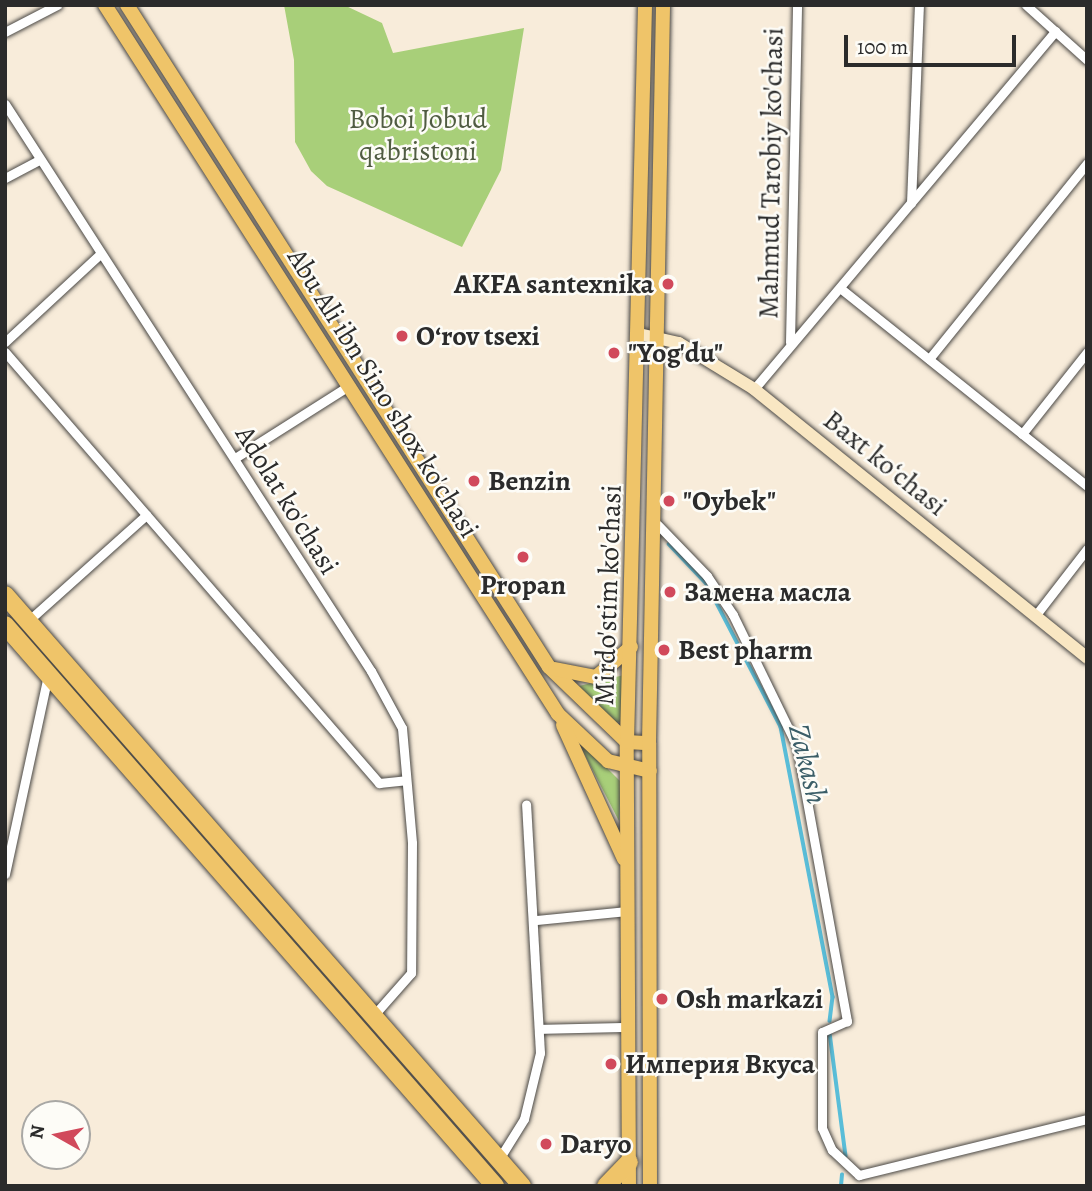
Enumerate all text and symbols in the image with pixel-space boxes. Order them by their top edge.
scale bar [847,21,1018,65]
street label: Mahmud Tarobiy ko'chasi [752,27,790,319]
text: 100 m [857,33,908,61]
park label: Boboi Jobud qabristoni [349,102,487,168]
street label: Abu Ali ibn Sino shox ko'chasi [280,242,486,544]
place label: AKFA santexnika [454,267,654,301]
marker: AKFA santexnika [660,276,676,292]
place label: Oʻrov tsexi [416,319,540,353]
marker: Oʻrov tsexi [394,328,410,344]
place label: "Yog'du" [628,336,723,370]
marker: "Yog'du" [606,345,622,361]
street label: Baxt koʻchasi [816,403,954,523]
street label: Adolat ko'chasi [228,419,346,581]
place label: Benzin [488,464,571,498]
marker: Benzin [466,473,482,489]
street label: Mirdo'stim ko'chasi [587,484,629,706]
place label: "Oybek" [683,484,776,518]
marker: "Oybek" [661,493,677,509]
marker: Propan [515,549,531,565]
place label: Propan [480,568,566,602]
place label: Замена масла [684,575,851,609]
marker: Замена масла [662,584,678,600]
place label: Best pharm [678,633,813,667]
marker: Best pharm [656,642,672,658]
water label: Zakash [781,720,835,808]
place label: Osh markazi [676,982,823,1016]
marker: Osh markazi [654,991,670,1007]
place label: Империя Вкуса [625,1047,815,1081]
marker: Империя Вкуса [603,1056,619,1072]
north arrow [21,1100,91,1170]
text: N [23,1123,51,1141]
place label: Daryo [560,1127,632,1161]
marker: Daryo [538,1136,554,1152]

